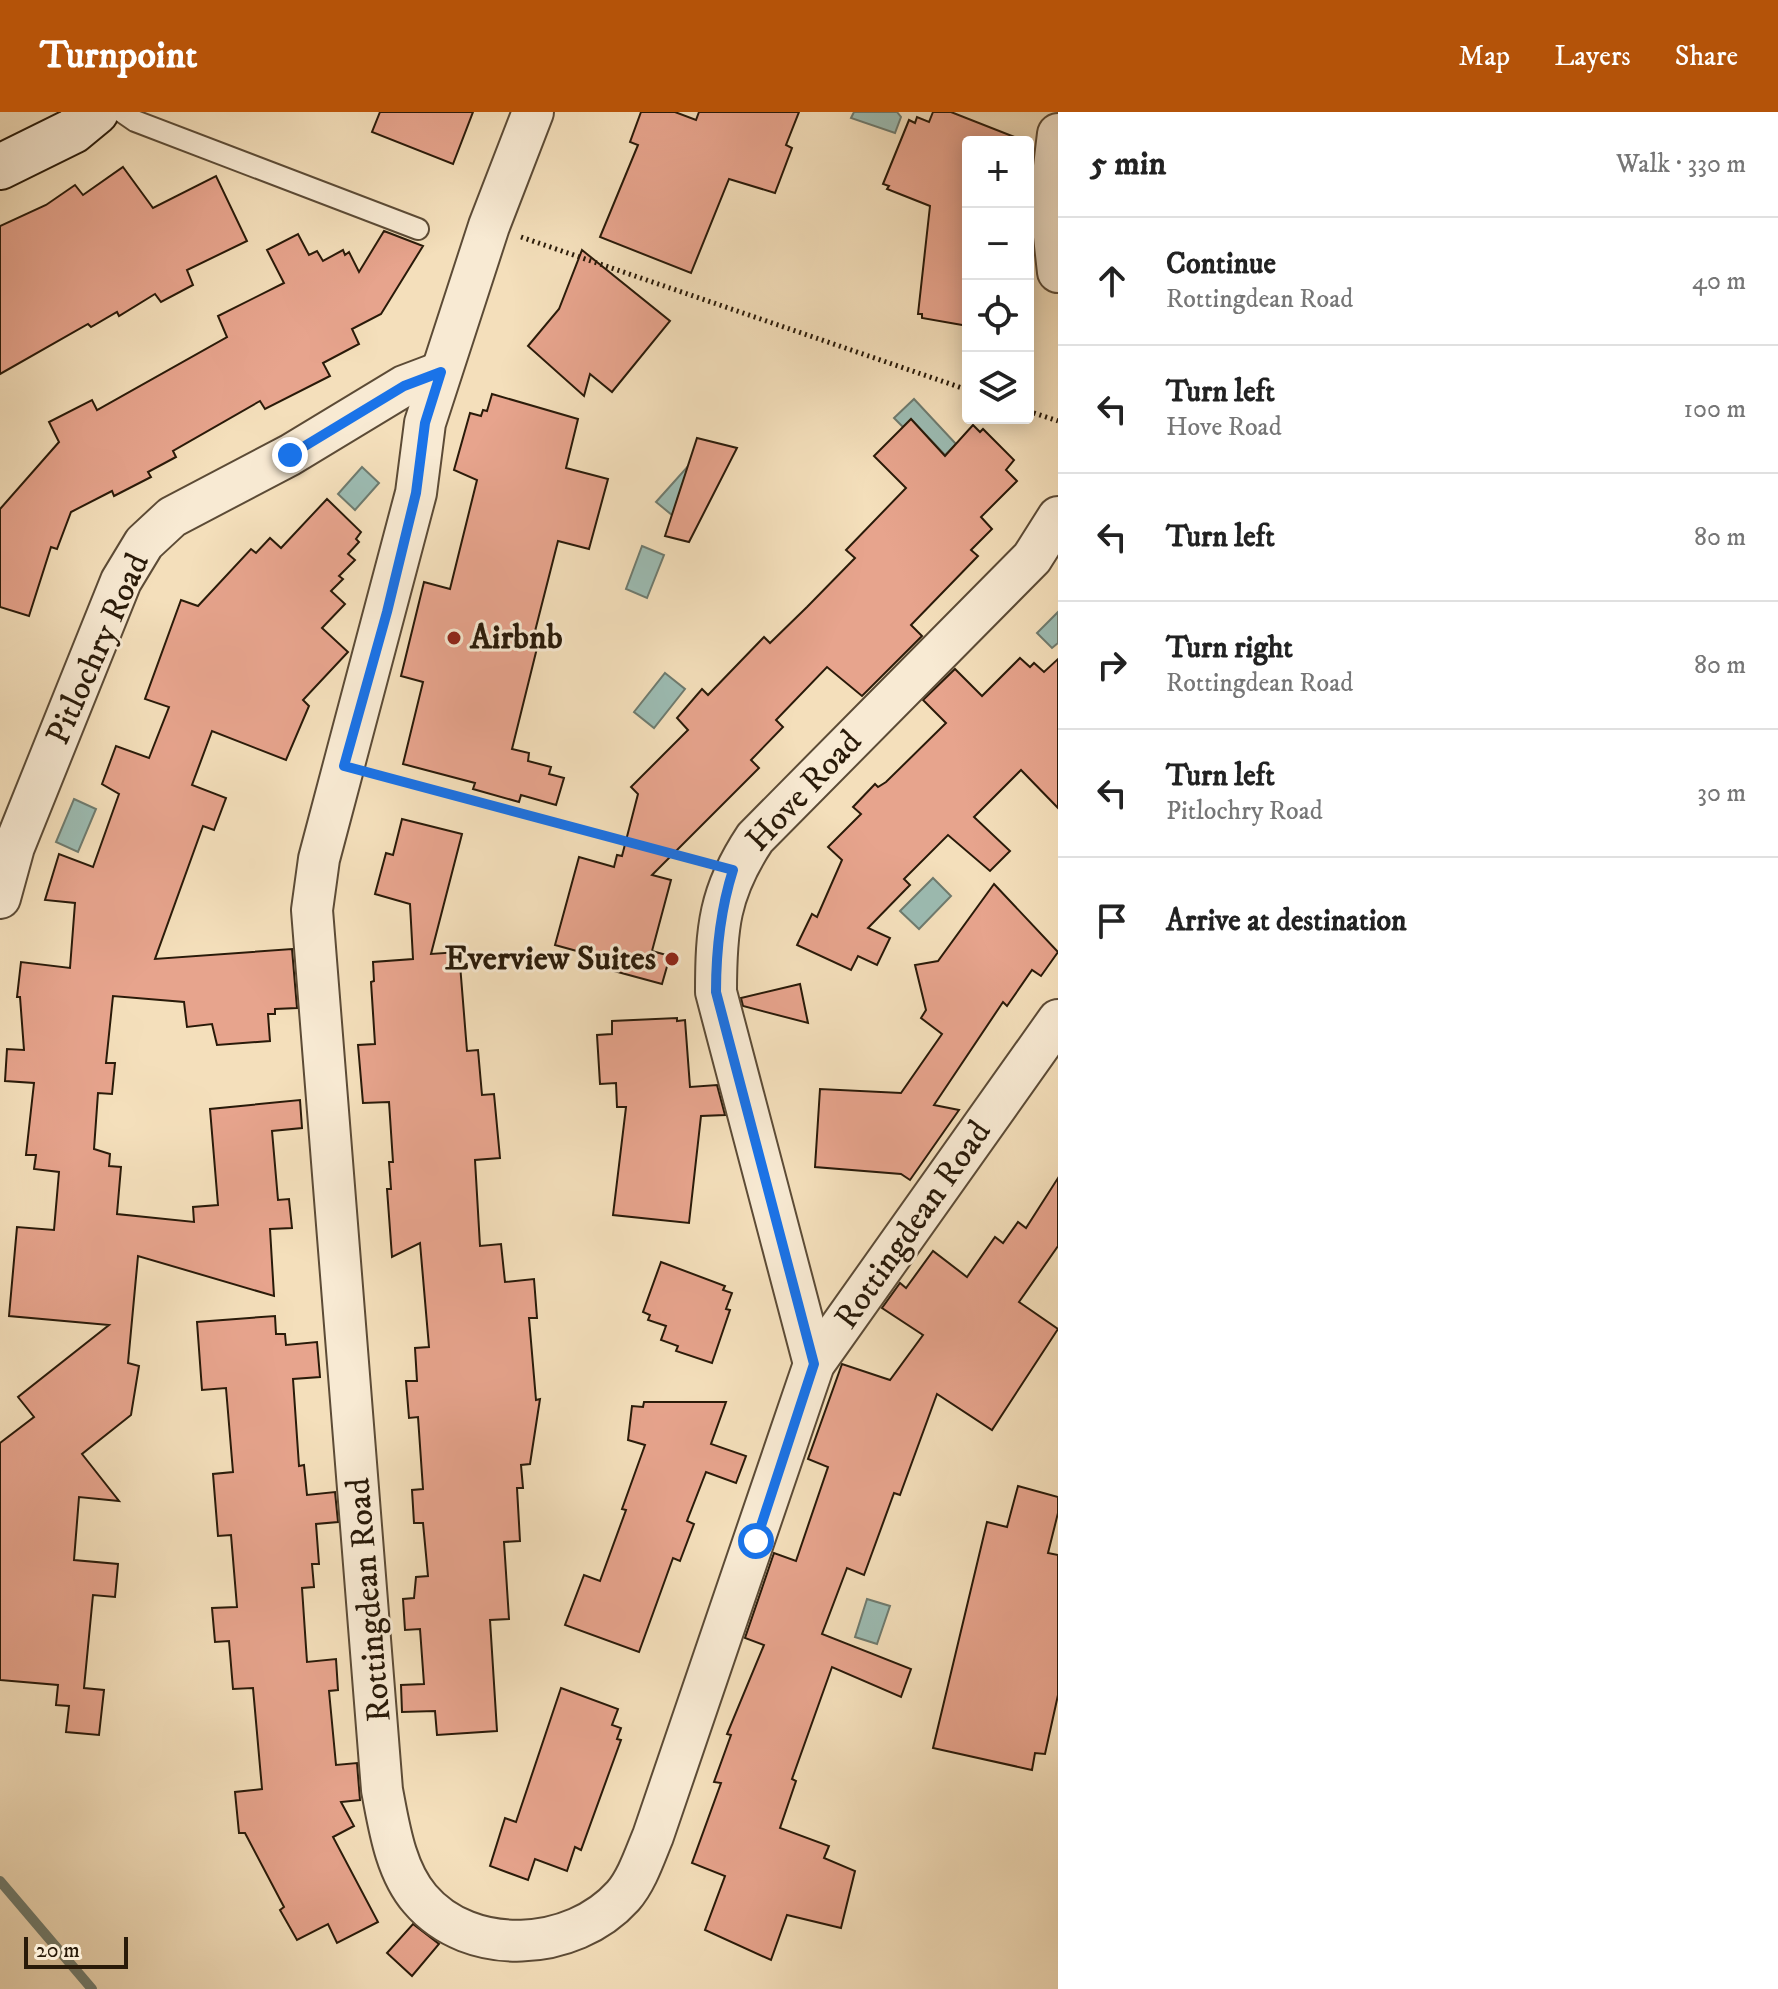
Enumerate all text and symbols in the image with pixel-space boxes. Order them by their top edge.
text: Turnpoint [40,32,198,80]
text: Map [1459,39,1510,74]
text: Layers [1554,39,1631,74]
text: Share [1675,39,1738,74]
map controls [962,136,1034,424]
button: + [962,136,1034,208]
text: 5 min [1090,143,1166,185]
text: Walk · 330 m [1616,148,1746,181]
button: − [962,208,1034,280]
text: Continue [1166,246,1276,283]
icon: ahead [1090,259,1134,303]
text: 40 m [1692,265,1746,298]
button: locate [962,280,1034,352]
text: Rottingdean Road [1166,283,1353,316]
button: layers [962,352,1034,424]
text: Turn left [1166,374,1275,411]
icon: left [1090,387,1134,431]
text: 100 m [1683,393,1746,426]
text: Hove Road [1166,411,1282,444]
route end [272,437,308,473]
icon: left [1090,515,1134,559]
text: Turn left [1166,519,1275,556]
text: 80 m [1694,521,1746,554]
street label: Pitlochry Road [37,547,159,751]
place label: Airbnb [469,617,563,659]
marker: Airbnb [445,629,463,647]
text: Turn right [1166,630,1293,667]
icon: right [1090,643,1134,687]
text: 80 m [1694,649,1746,682]
text: Rottingdean Road [1166,667,1353,700]
street label: Hove Road [737,721,871,861]
text: Turn left [1166,758,1275,795]
icon: left [1090,771,1134,815]
text: 30 m [1697,777,1746,810]
text: Pitlochry Road [1166,795,1323,828]
icon: arrive [1090,899,1134,943]
text: Arrive at destination [1166,903,1407,940]
place label: Everview Suites [445,938,656,980]
marker: Everview Suites [663,950,681,968]
street label: Rottingdean Road [826,1113,1000,1337]
street label: Rottingdean Road [337,1476,401,1724]
route start [738,1523,774,1559]
scale bar [24,1933,128,1969]
text: 20 m [36,1937,80,1964]

